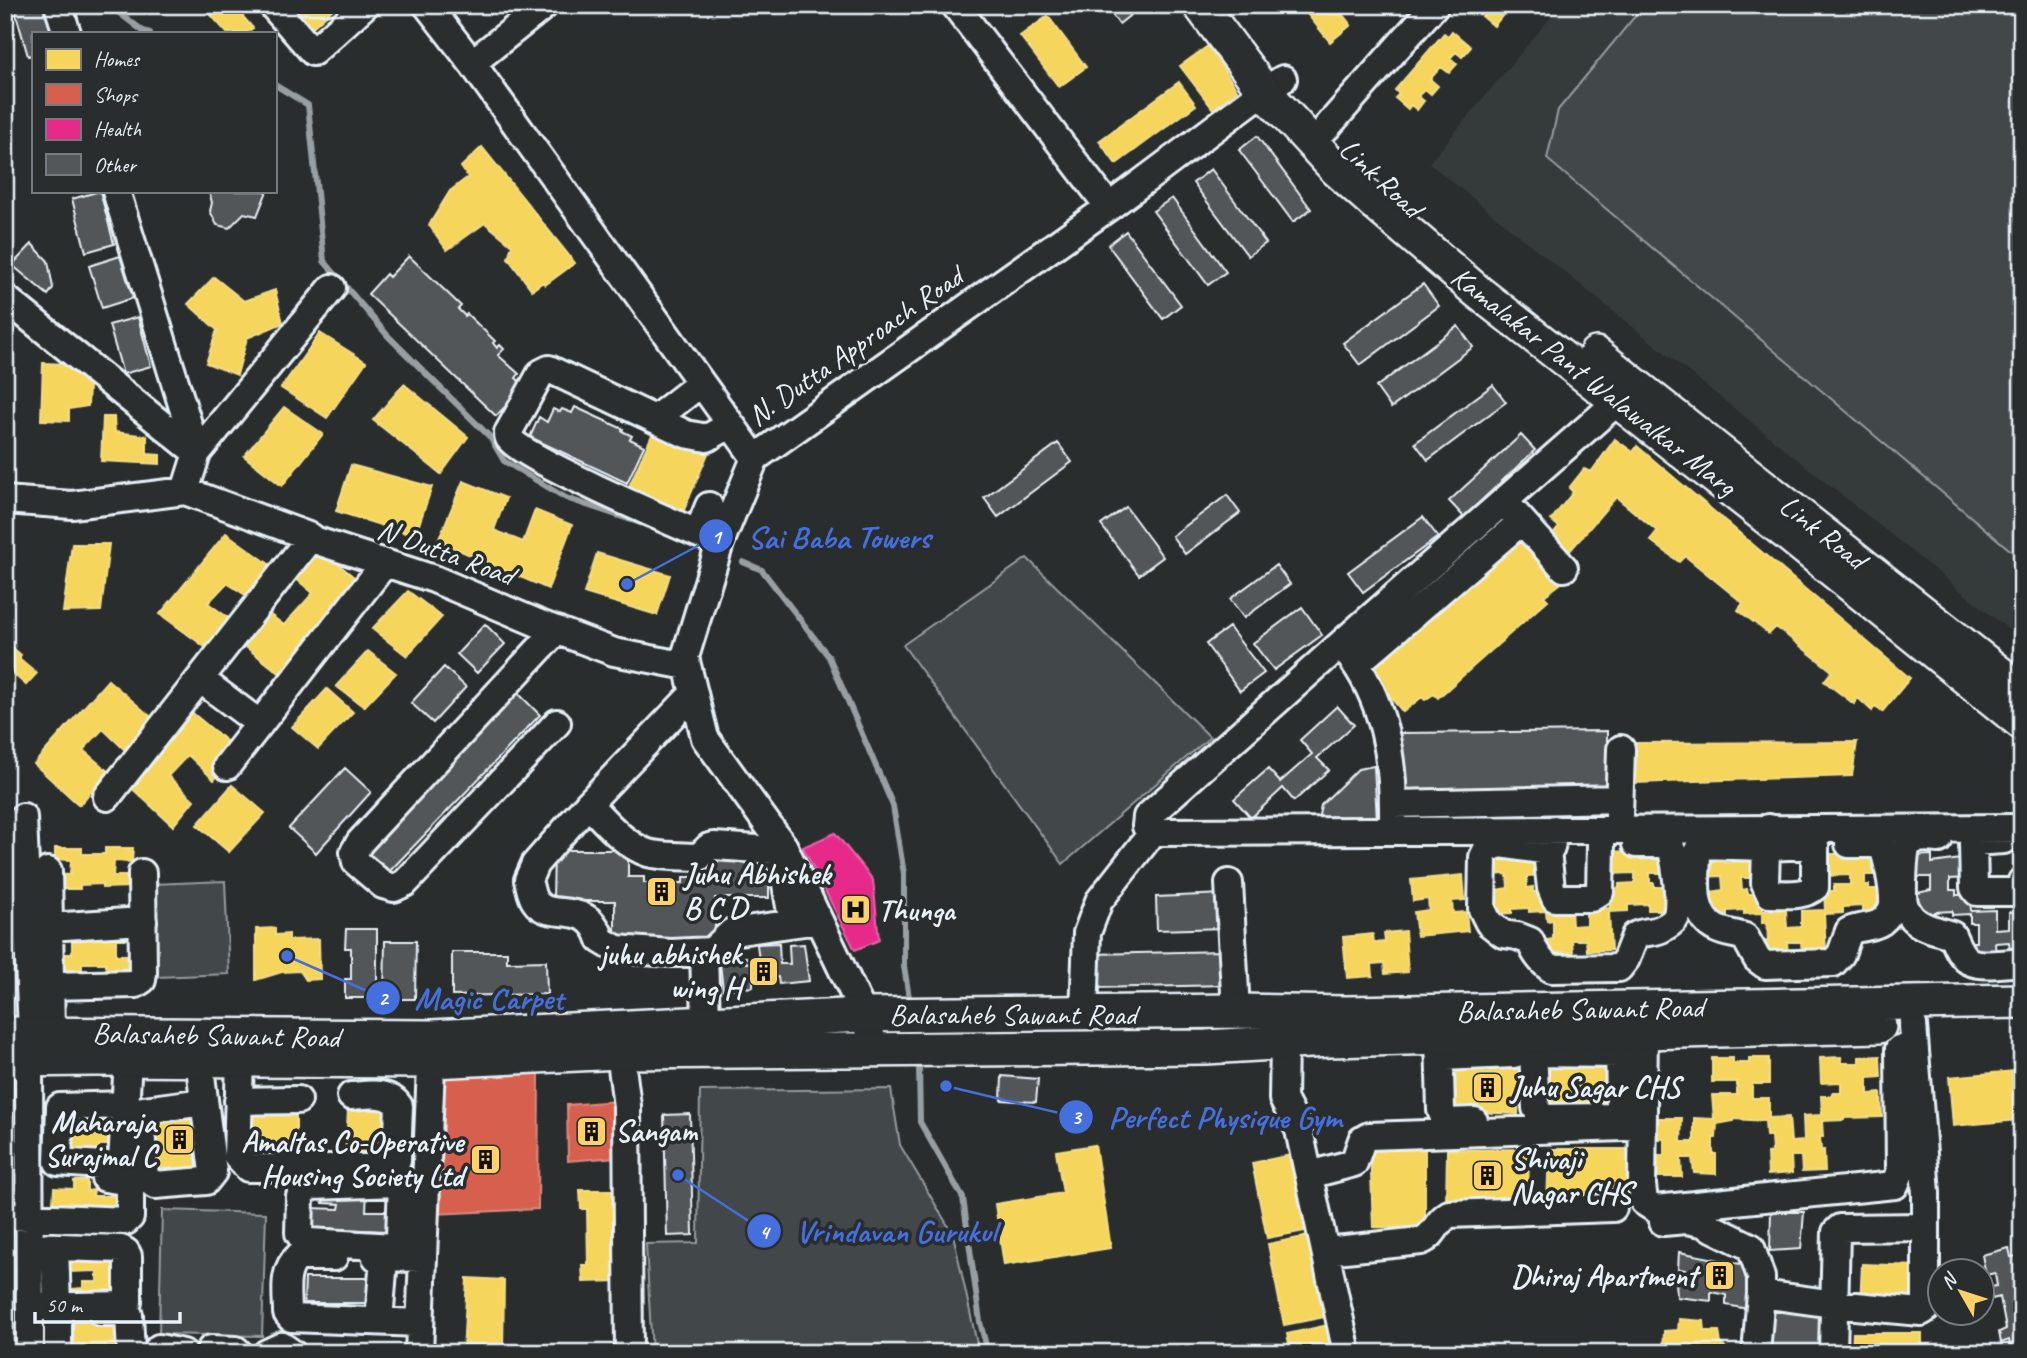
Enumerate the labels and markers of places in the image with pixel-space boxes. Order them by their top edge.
callout: Sai Baba Towers [698,510,944,563]
place label: Juhu Abhishek B C D [682,855,833,927]
building icon: Juhu Abhishek B C D [644,874,678,908]
place label: Thunga [878,891,957,929]
hospital icon: Thunga [838,893,872,927]
place label: juhu abhishek wing H [597,935,747,1007]
building icon: juhu abhishek wing H [747,954,781,988]
callout: Magic Carpet [366,972,578,1025]
place label: Juhu Sagar CHS [1509,1068,1684,1106]
building icon: Juhu Sagar CHS [1471,1070,1505,1104]
callout: Perfect Physique Gym [1058,1090,1356,1143]
place label: Maharaja Surajmal C [45,1103,160,1175]
place label: Sangam [615,1112,699,1150]
building icon: Sangam [575,1114,609,1148]
building icon: Maharaja Surajmal C [162,1122,196,1156]
place label: Amaltas Co-Operative Housing Society Ltd [241,1123,468,1195]
place label: Shivaji Nagar CHS [1511,1140,1638,1212]
building icon: Amaltas Co-Operative Housing Society Ltd [469,1142,503,1176]
building icon: Shivaji Nagar CHS [1471,1159,1505,1193]
callout: Vrindavan Gurukul [746,1205,1010,1258]
place label: Dhiraj Apartment [1512,1257,1702,1295]
building icon: Dhiraj Apartment [1703,1259,1737,1293]

